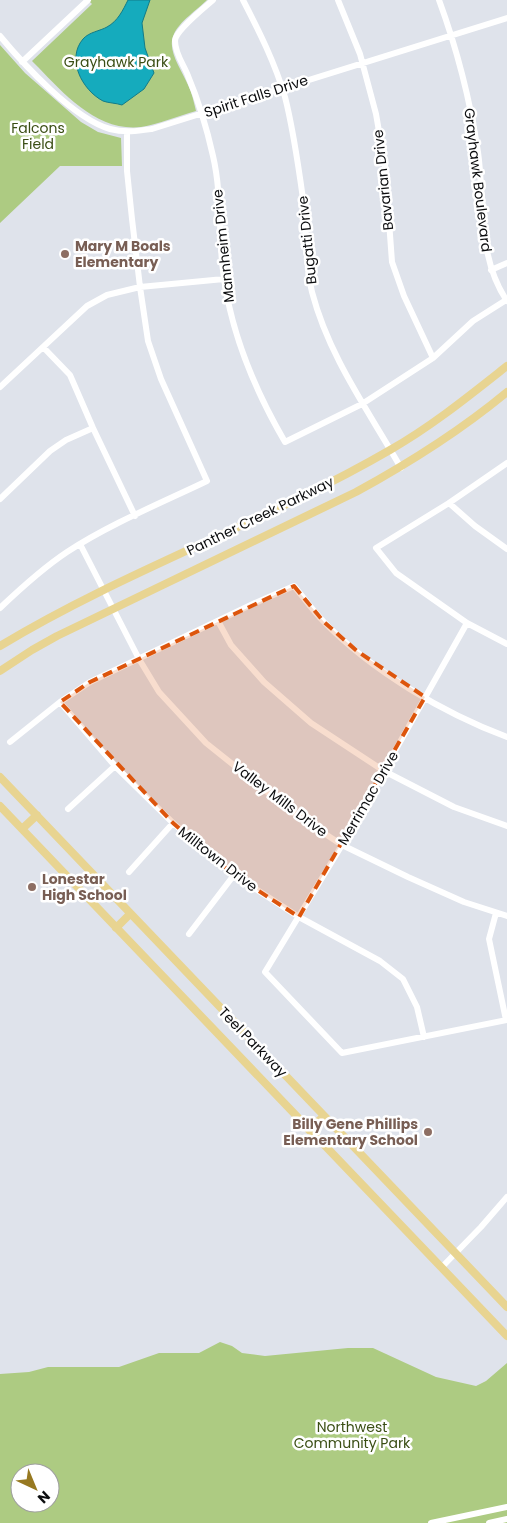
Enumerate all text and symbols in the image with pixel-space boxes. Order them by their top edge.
park label: Grayhawk Park [64,52,169,72]
street label: Spirit Falls Drive [201,70,311,122]
street label: Grayhawk Boulevard [459,107,497,253]
park label: Falcons Field [11,118,65,154]
street label: Bavarian Drive [368,128,398,231]
street label: Mannheim Drive [207,188,239,304]
street label: Bugatti Drive [292,194,322,285]
place label: Mary M Boals Elementary [75,236,171,272]
marker: Mary M Boals Elementary [59,248,71,260]
street label: Panther Creek Parkway [183,472,337,560]
street label: Merrimac Drive [333,747,403,849]
street label: Valley Mills Drive [228,757,332,842]
street label: Milltown Drive [174,822,262,897]
place label: Lonestar High School [42,869,127,905]
marker: Lonestar High School [26,881,38,893]
street label: Teel Parkway [214,1002,292,1082]
place label: Billy Gene Phillips Elementary School [283,1114,418,1150]
marker: Billy Gene Phillips Elementary School [422,1126,434,1138]
park label: Northwest Community Park [294,1417,411,1453]
north arrow [10,1463,60,1513]
text: N [33,1487,55,1508]

